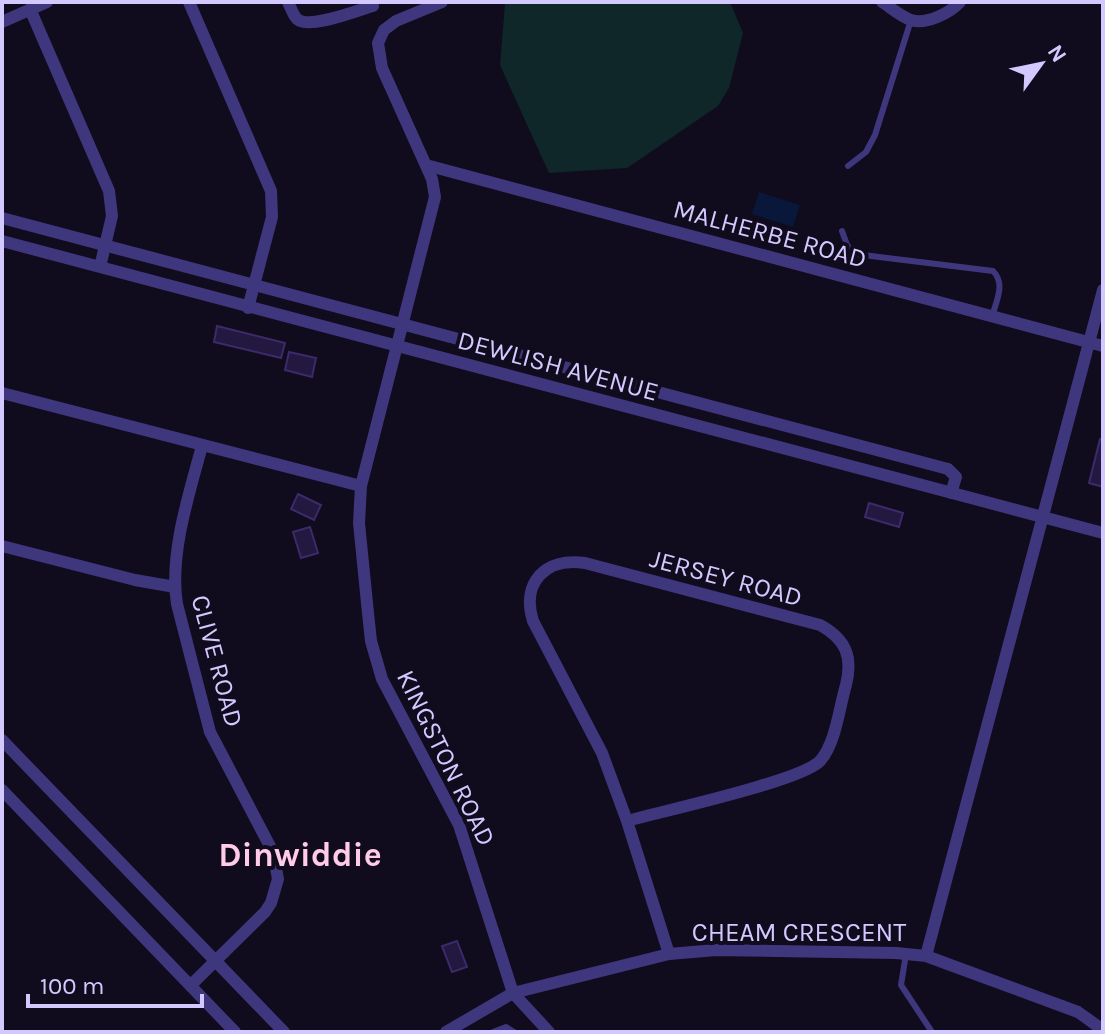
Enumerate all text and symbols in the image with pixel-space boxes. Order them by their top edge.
north arrow [1001,24,1081,104]
text: N [1042,40,1072,67]
street label: MALHERBE ROAD [670,193,870,275]
street label: DEWLISH AVENUE [454,324,662,408]
street label: JERSEY ROAD [646,543,806,613]
street label: CLIVE ROAD [184,592,250,730]
street label: KINGSTON ROAD [390,665,502,851]
district label: Dinwiddie [218,835,382,875]
street label: CHEAM CRESCENT [692,917,906,948]
scale bar [28,958,202,1008]
text: 100 m [40,972,105,1000]

